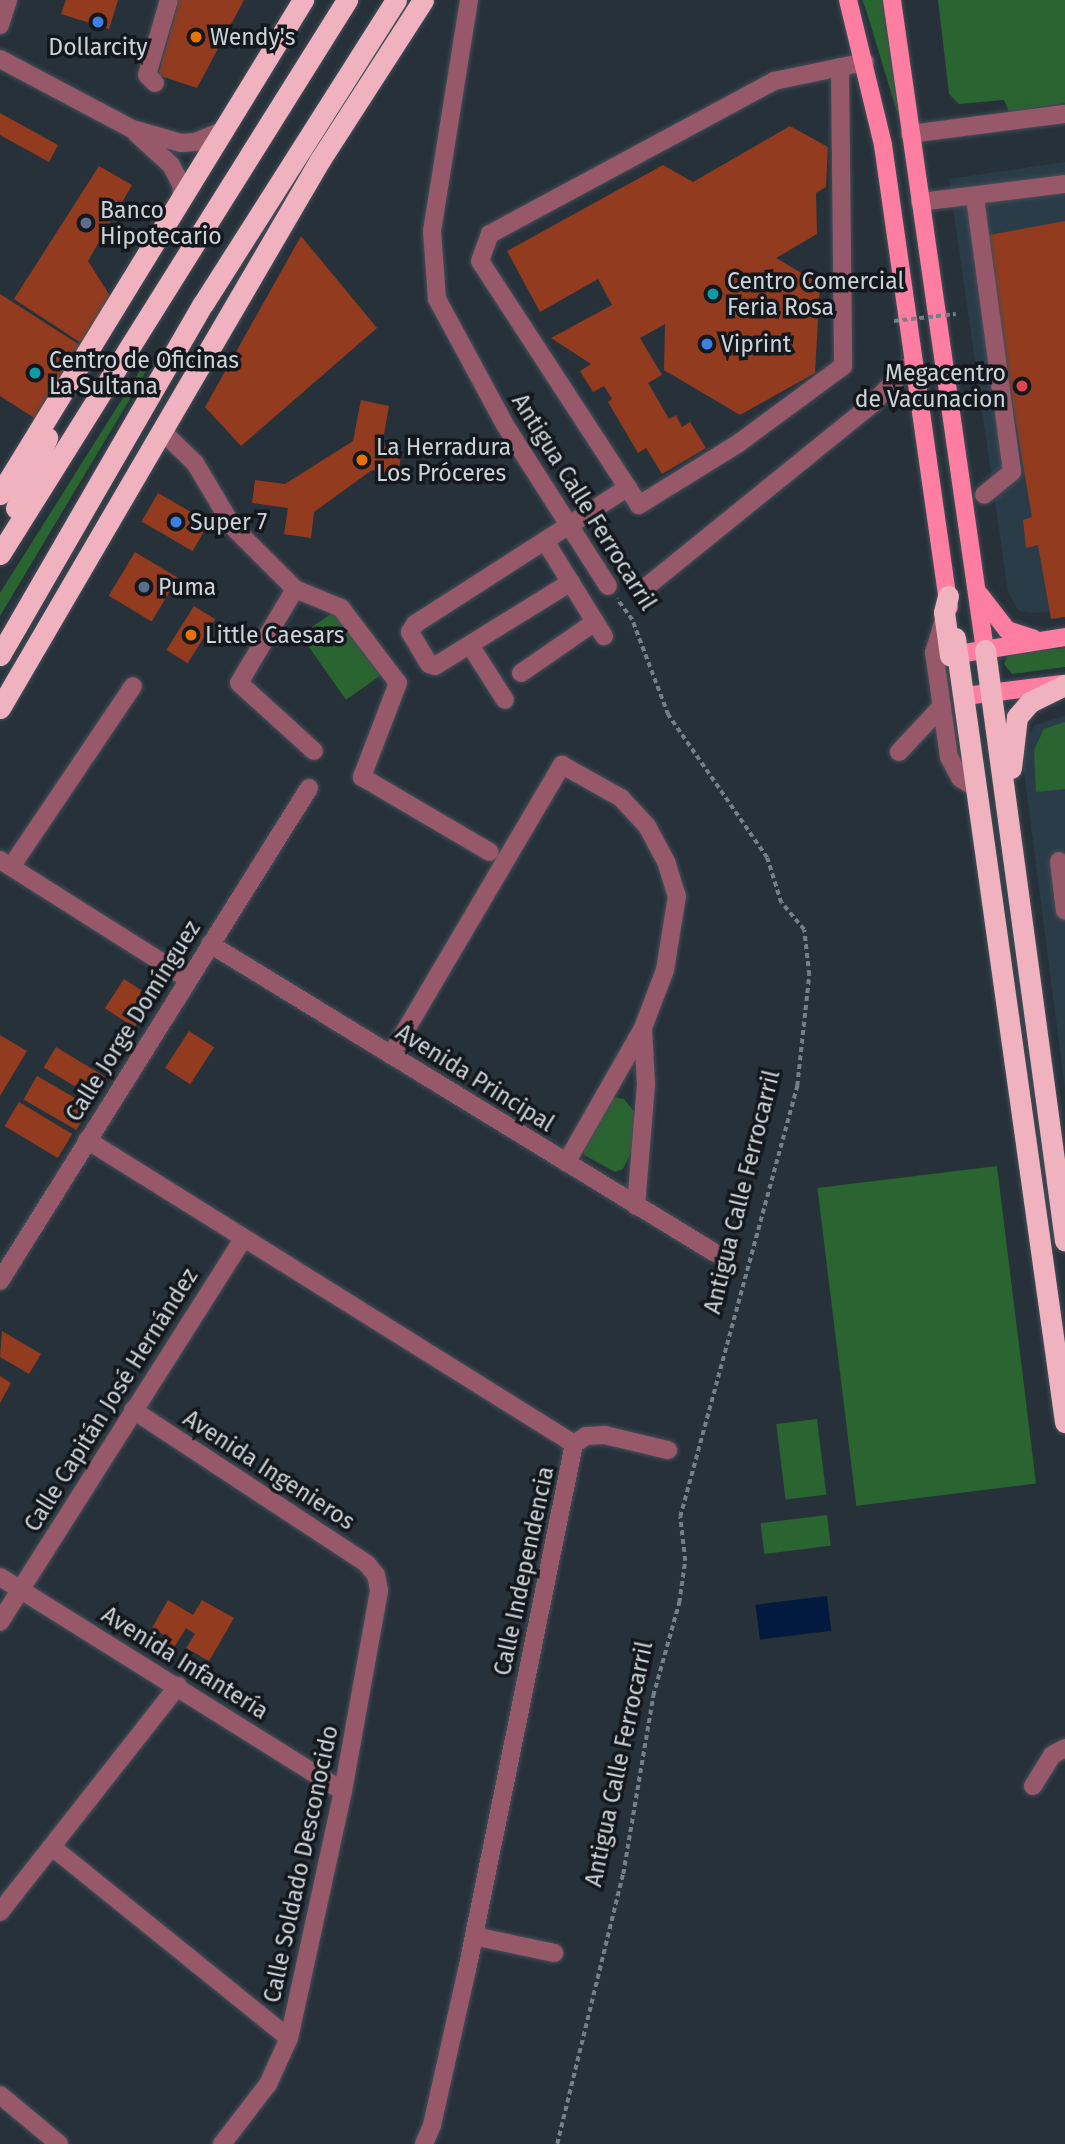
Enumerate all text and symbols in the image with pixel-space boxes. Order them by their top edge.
marker: Dollarcity [90,14,106,30]
place label: Wendy's [210,23,295,51]
marker: Wendy's [188,29,204,45]
place label: Dollarcity [48,33,148,61]
place label: Banco Hipotecario [100,196,222,250]
marker: Banco Hipotecario [78,215,94,231]
place label: Centro Comercial Feria Rosa [727,267,904,321]
marker: Centro Comercial Feria Rosa [705,286,721,302]
place label: Viprint [721,330,791,358]
marker: Viprint [699,336,715,352]
place label: Centro de Oficinas La Sultana [49,346,239,400]
place label: Megacentro de Vacunacion [855,359,1006,413]
marker: Centro de Oficinas La Sultana [27,365,43,381]
marker: Megacentro de Vacunacion [1012,376,1032,396]
street label: Antigua Calle Ferrocarril [506,389,662,615]
place label: La Herradura Los Próceres [376,433,511,487]
marker: La Herradura Los Próceres [354,452,370,468]
place label: Super 7 [190,508,267,536]
marker: Super 7 [168,514,184,530]
place label: Puma [158,573,216,601]
marker: Puma [136,579,152,595]
place label: Little Caesars [205,621,345,649]
marker: Little Caesars [183,627,199,643]
street label: Calle Jorge Domínguez [60,915,206,1127]
street label: Avenida Principal [391,1018,559,1138]
street label: Antigua Calle Ferrocarril [698,1067,786,1317]
street label: Calle Capitán José Hernández [18,1263,204,1537]
street label: Avenida Ingenieros [178,1404,360,1536]
street label: Calle Independencia [488,1464,560,1678]
street label: Avenida Infantería [97,1601,273,1725]
street label: Antigua Calle Ferrocarril [580,1639,658,1889]
street label: Calle Soldado Desconocido [258,1723,344,2005]

